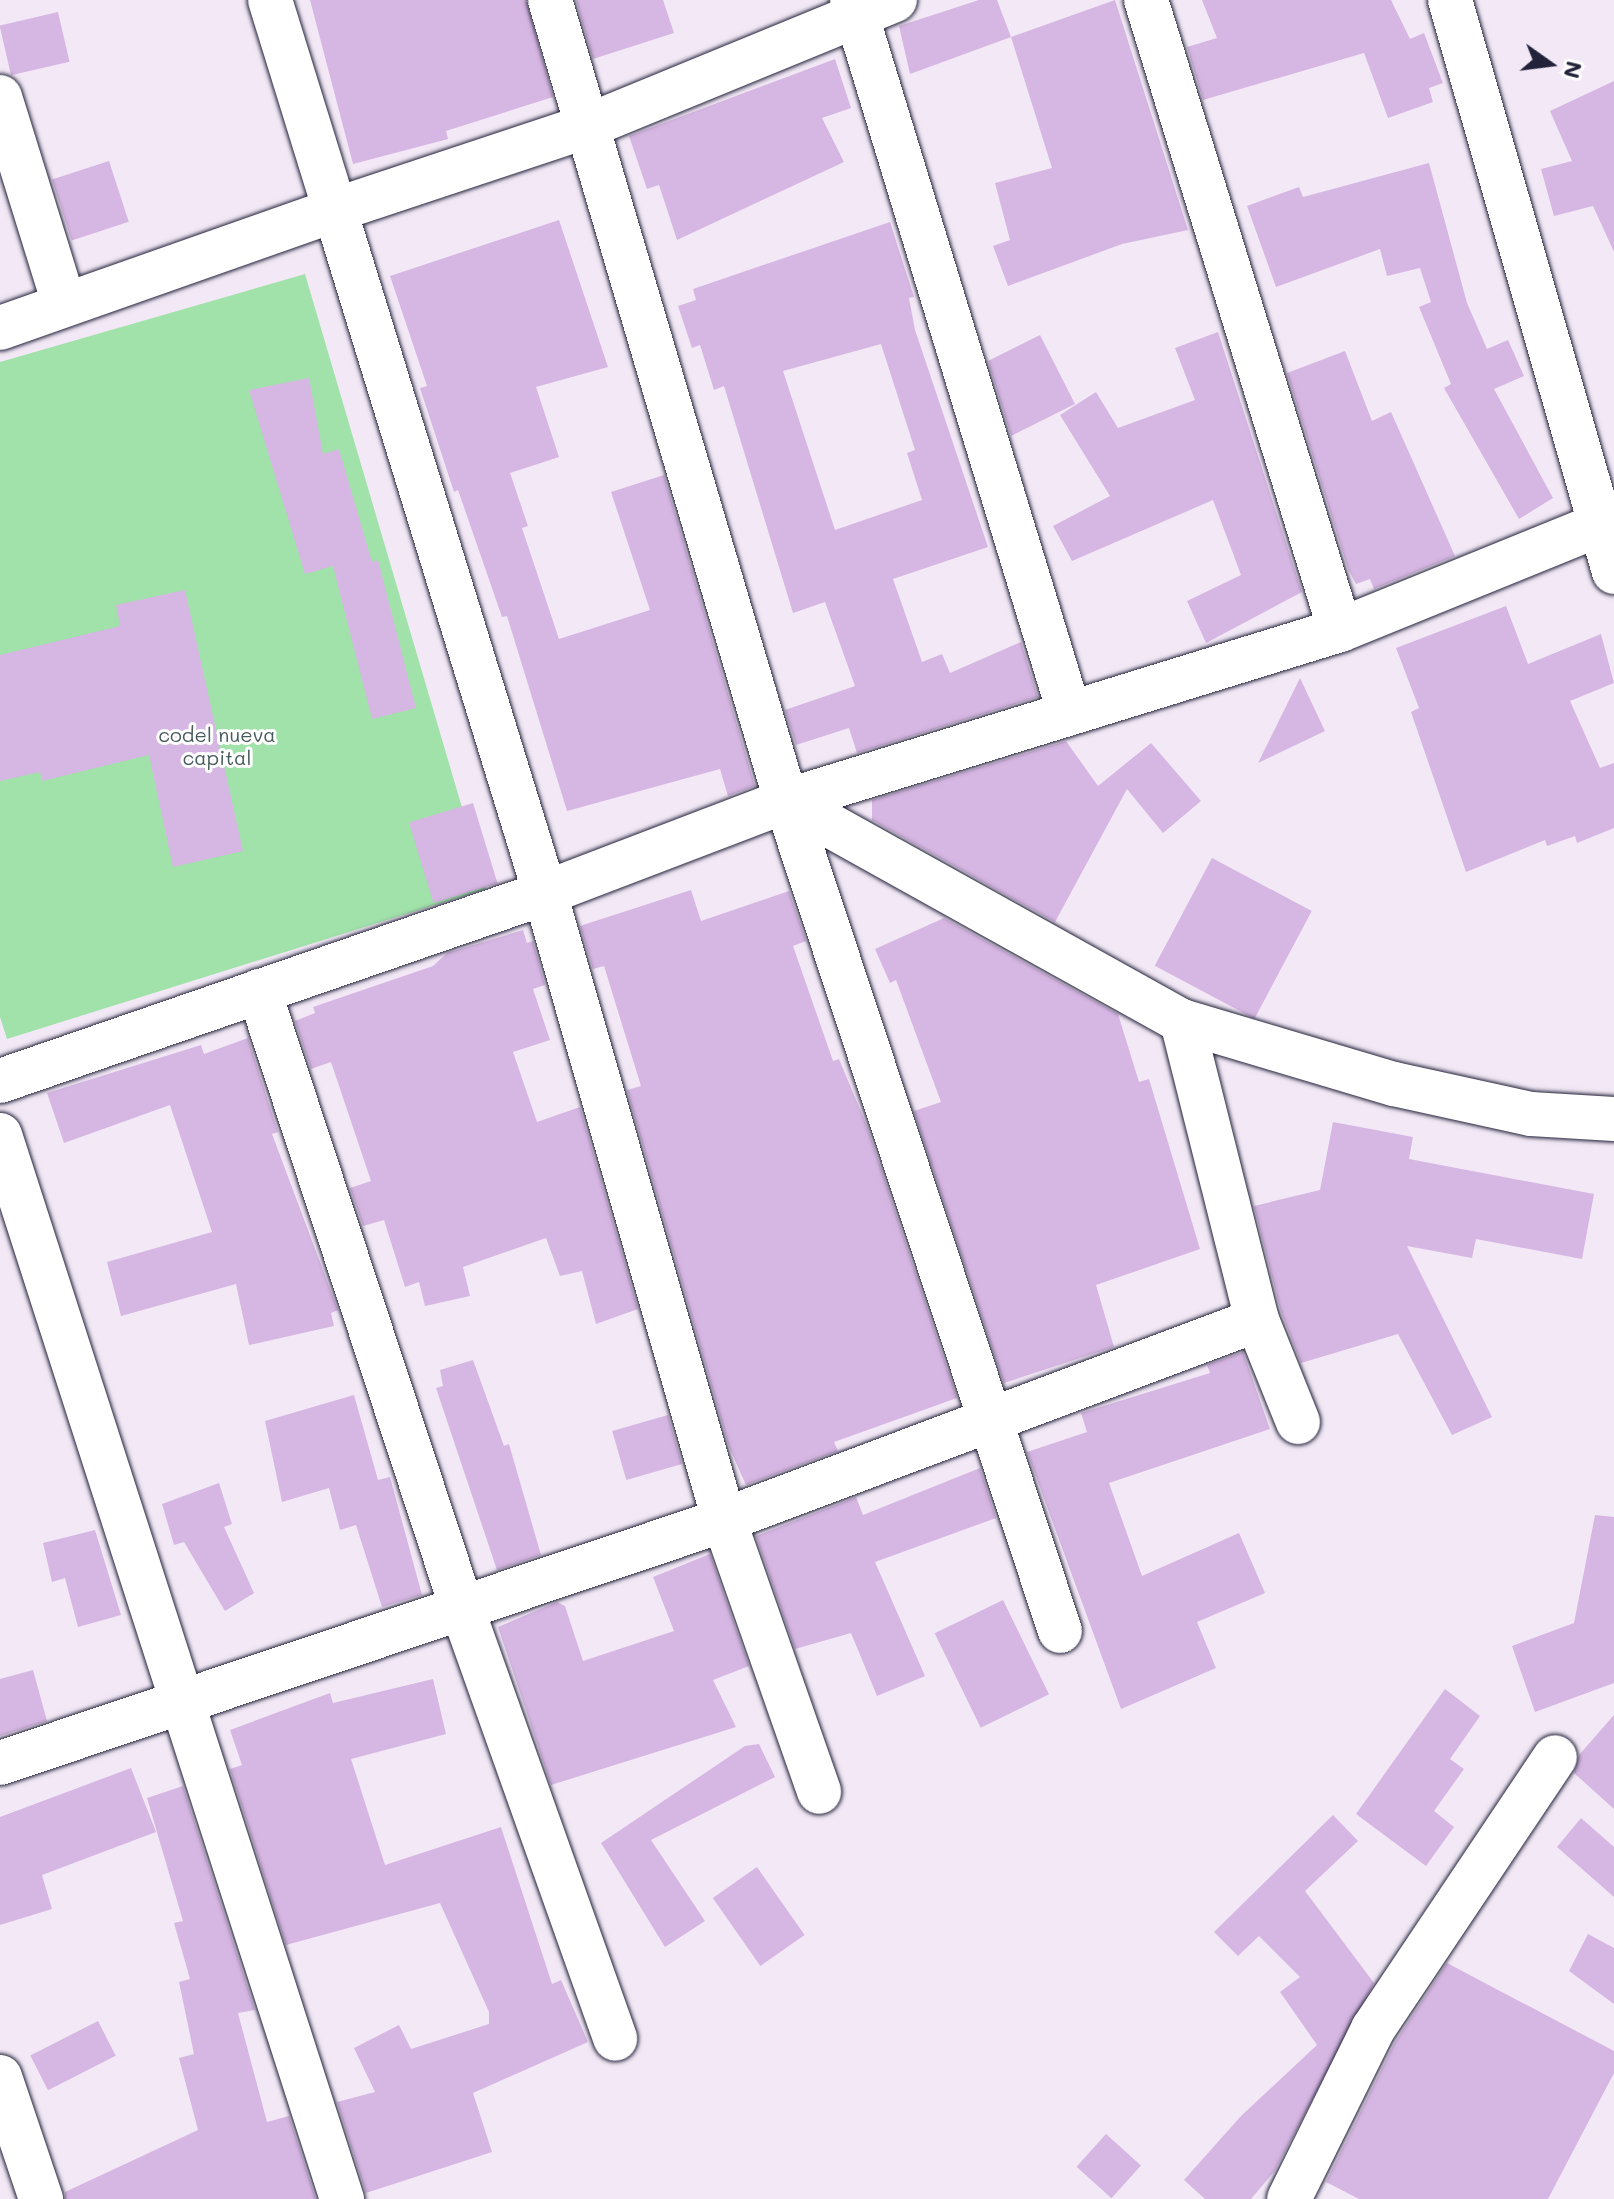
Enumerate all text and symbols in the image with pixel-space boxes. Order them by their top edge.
north arrow [1510,24,1590,104]
text: N [1558,58,1590,82]
park label: codel nueva capital [158,722,276,769]

